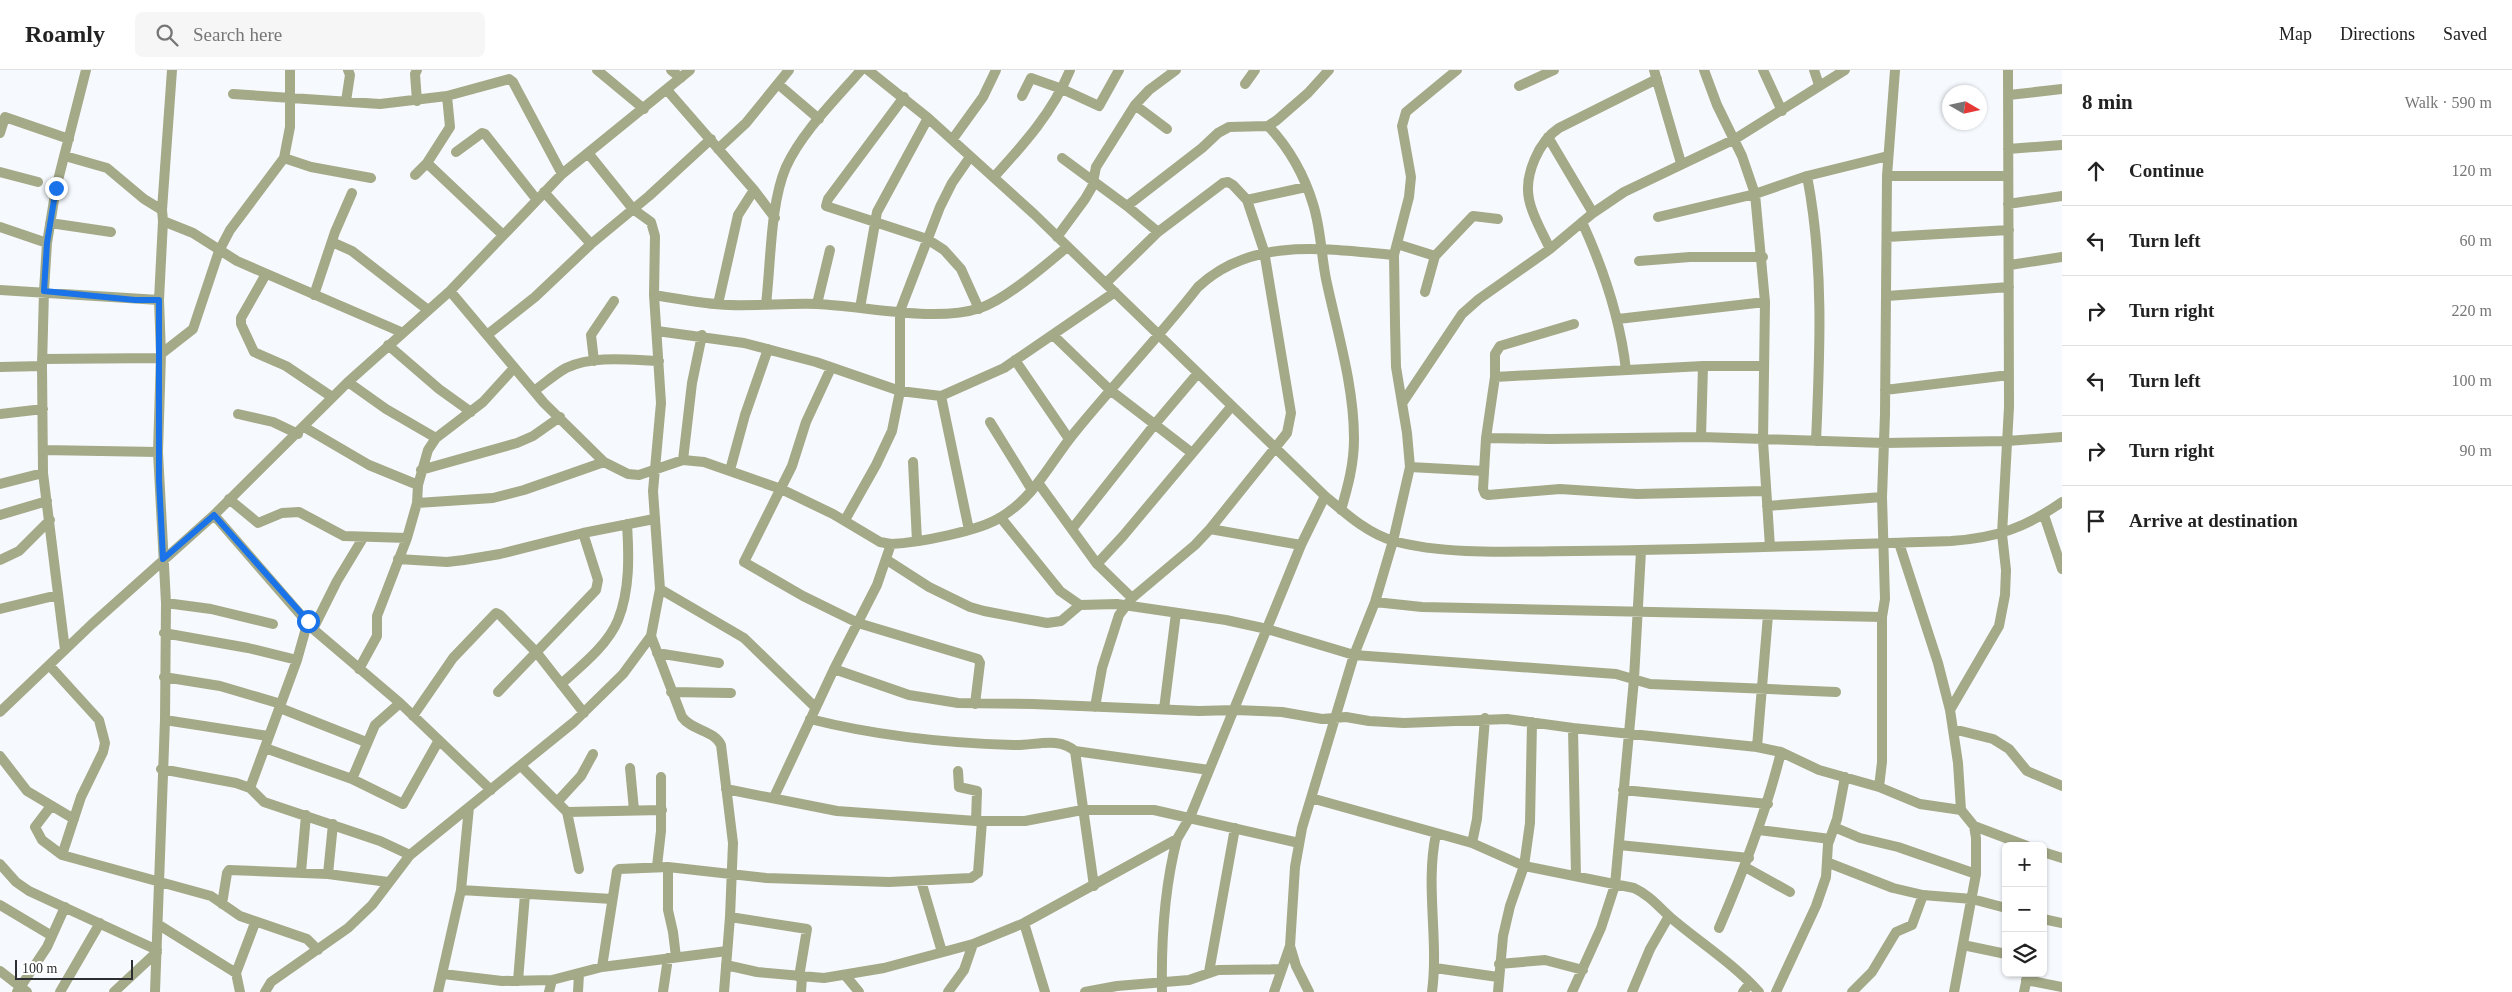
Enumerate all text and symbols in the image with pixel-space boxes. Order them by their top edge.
search box [135,12,485,57]
text: Roamly [25,21,105,47]
icon: search [153,21,181,49]
text: Search here [193,24,282,45]
text: Map [2279,24,2312,44]
text: Directions [2340,24,2415,44]
text: Saved [2443,24,2487,44]
north arrow [1942,85,1987,130]
text: 8 min [2082,90,2133,114]
text: Walk · 590 m [2405,94,2492,111]
icon: ahead [2082,157,2110,185]
text: Continue [2129,160,2204,181]
text: 120 m [2452,162,2492,179]
route end [45,177,68,200]
icon: left [2082,227,2110,255]
text: Turn left [2129,230,2201,251]
text: 60 m [2460,232,2492,249]
icon: right [2082,297,2110,325]
text: Turn right [2129,300,2214,321]
text: 220 m [2452,302,2492,319]
icon: left [2082,367,2110,395]
text: Turn left [2129,370,2201,391]
text: 100 m [2452,372,2492,389]
icon: right [2082,437,2110,465]
text: Turn right [2129,440,2214,461]
text: 90 m [2460,442,2492,459]
icon: arrive [2082,507,2110,535]
text: Arrive at destination [2129,510,2298,531]
route start [297,610,320,633]
map controls [2002,842,2047,977]
button: + [2002,842,2047,887]
button: − [2002,887,2047,932]
button: layers [2002,932,2047,977]
scale bar [15,957,132,980]
text: 100 m [22,961,57,976]

